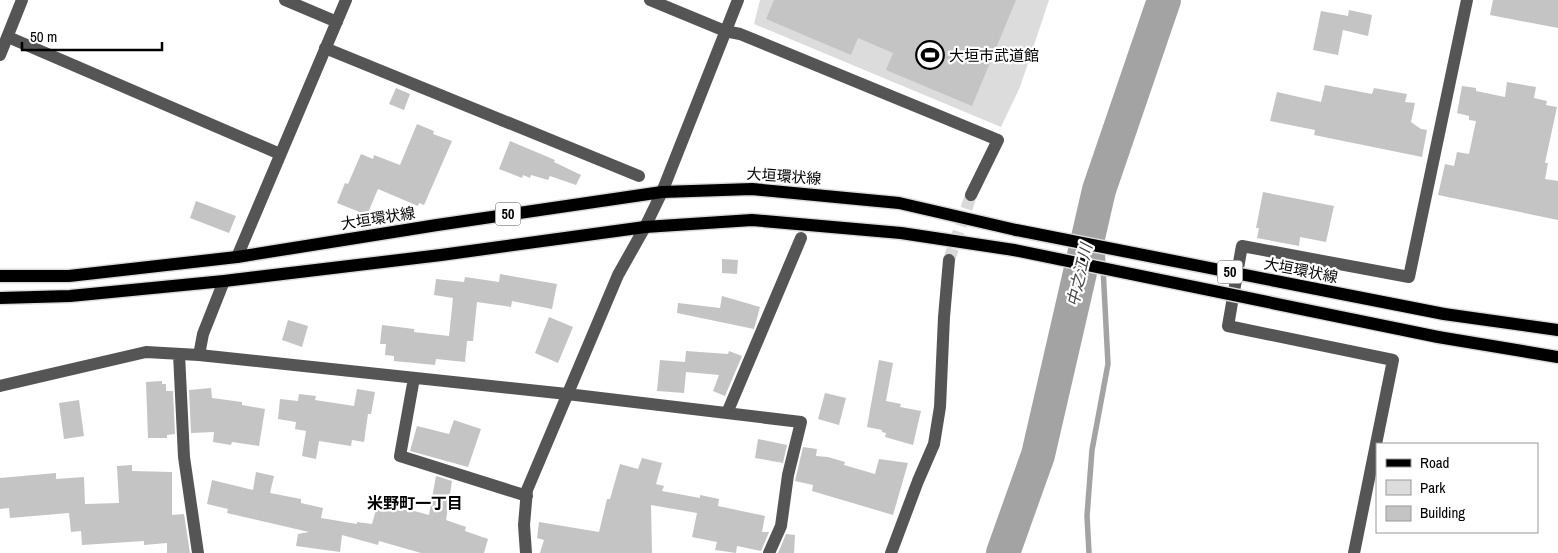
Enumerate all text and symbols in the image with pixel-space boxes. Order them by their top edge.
scale bar [22,20,162,52]
text: 50 m [30,26,57,47]
sports icon: 大垣市武道館 [915,40,945,70]
place label: 大垣市武道館 [949,45,1039,66]
street label: 大垣環状線 [746,163,822,189]
street label: 大垣環状線 [339,202,417,234]
road number: 50 [496,202,520,225]
water label: 中之江川 [1061,239,1097,309]
street label: 大垣環状線 [1262,253,1340,287]
road number: 50 [1218,260,1242,284]
legend [1376,443,1538,533]
text: Road [1420,452,1449,473]
text: Park [1420,477,1446,498]
district label: 米野町一丁目 [367,492,463,514]
text: Building [1420,502,1465,523]

